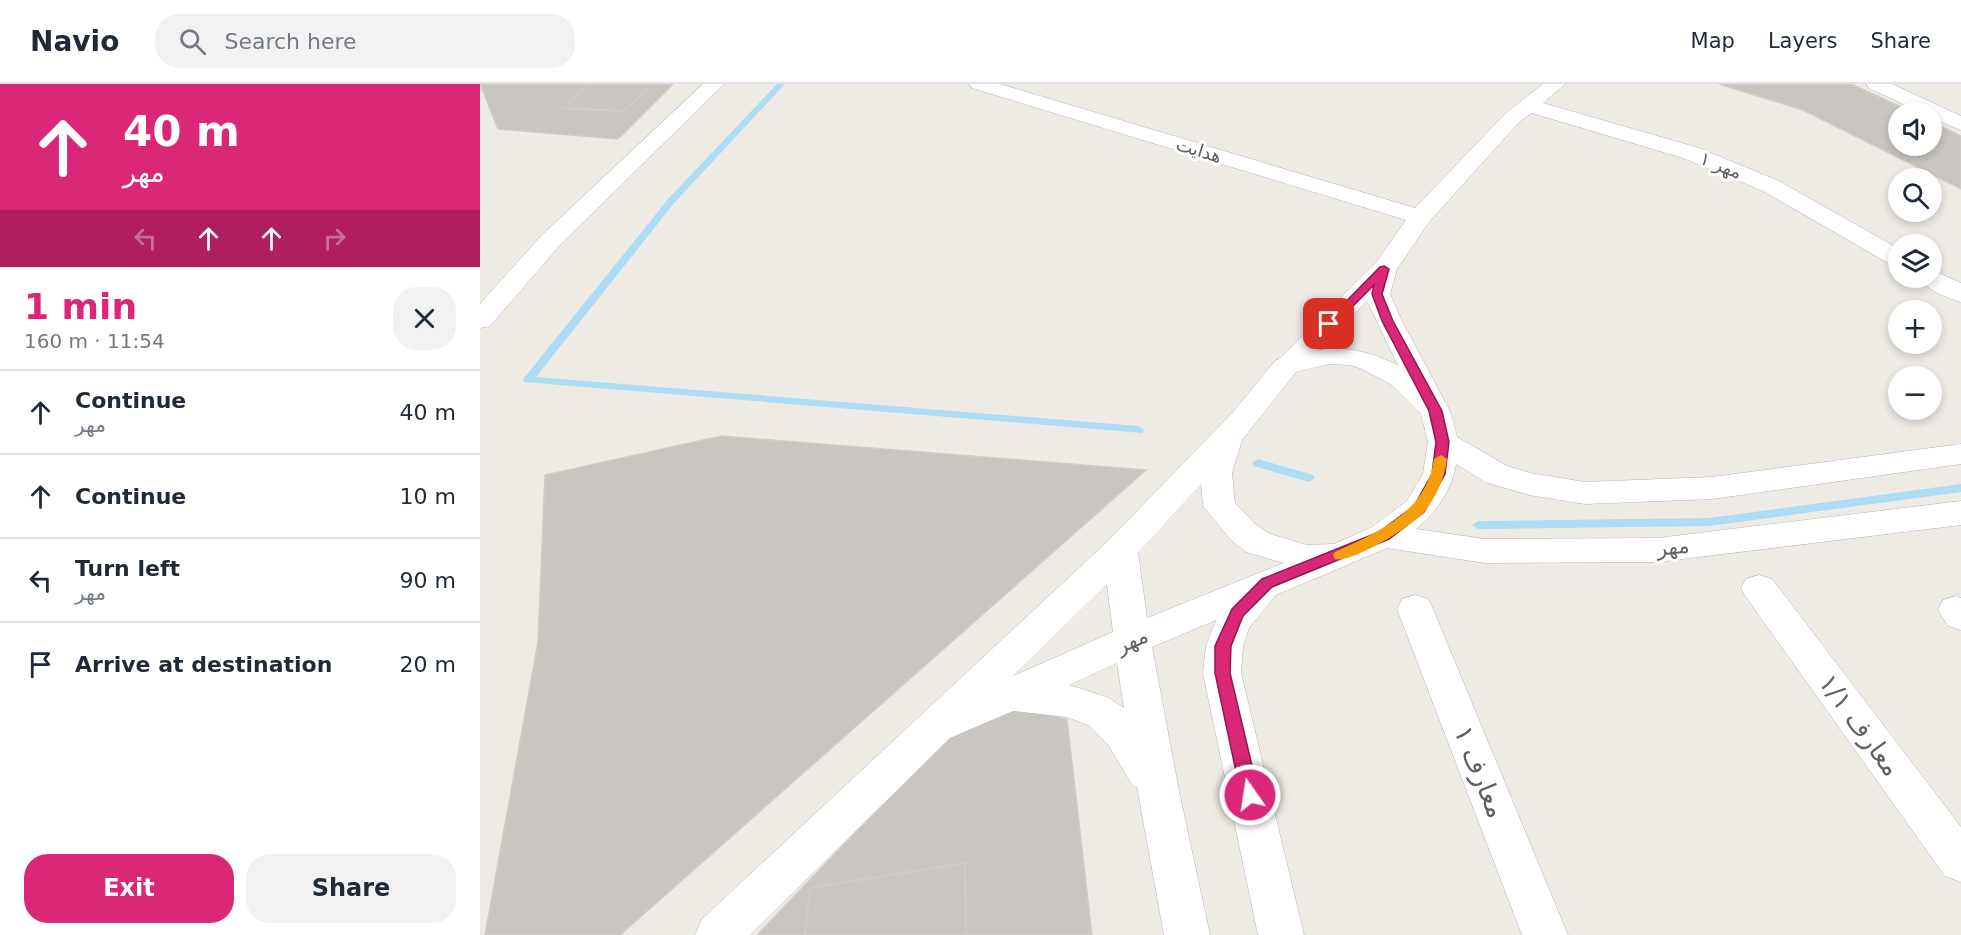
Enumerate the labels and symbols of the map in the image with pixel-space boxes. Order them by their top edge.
street label: هدایت [1174,133,1224,167]
street label: مهر ۱ [1697,147,1745,184]
pin [1303,298,1354,349]
street label: مهر [1655,533,1690,561]
street label: مهر [1111,623,1152,659]
street label: معارف ۱/۱ [1813,668,1907,782]
street label: معارف ۱ [1448,722,1512,822]
position arrow [1218,763,1282,827]

